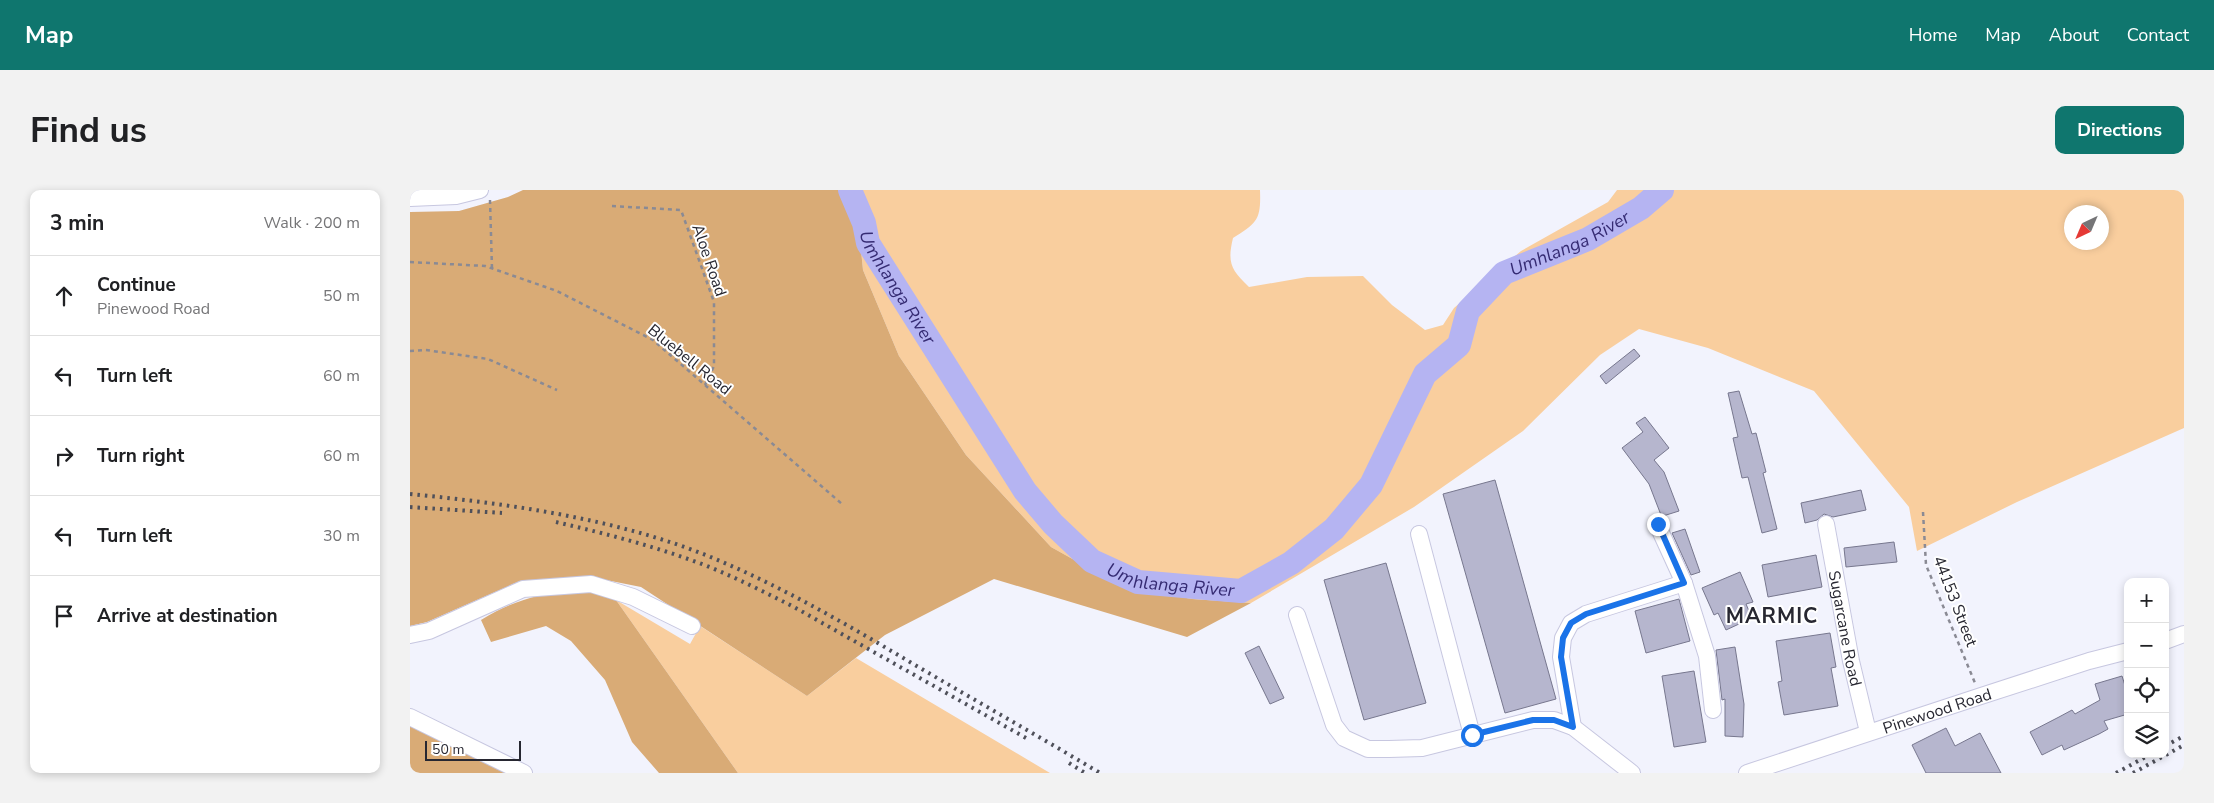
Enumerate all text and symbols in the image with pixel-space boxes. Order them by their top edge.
text: Map [25,19,73,51]
text: Home [1909,23,1957,47]
text: Map [1985,23,2021,47]
text: About [2049,23,2099,47]
text: Contact [2127,23,2189,47]
button: Directions [2055,106,2184,154]
text: Find us [30,107,147,154]
water label: Umhlanga River [1506,205,1635,282]
north arrow [2064,205,2109,250]
text: 3 min [50,209,104,237]
text: Walk · 200 m [264,212,360,234]
street label: Aloe Road [686,221,732,299]
water label: Umhlanga River [854,229,941,349]
text: Continue [97,272,176,298]
icon: ahead [50,282,78,310]
text: 50 m [323,285,360,307]
text: Pinewood Road [97,298,210,320]
street label: Bluebell Road [643,319,736,400]
icon: left [50,362,78,390]
text: Turn left [97,363,172,389]
text: 60 m [323,365,360,387]
icon: right [50,442,78,470]
text: Turn right [97,443,184,469]
text: 60 m [323,445,360,467]
route end [1647,513,1670,536]
icon: left [50,522,78,550]
text: Turn left [97,523,172,549]
text: 30 m [323,525,360,547]
street label: 44153 Street [1928,553,1983,650]
water label: Umhlanga River [1103,557,1236,602]
street label: Sugarcane Road [1823,569,1867,688]
map controls [2124,578,2169,758]
button: + [2124,578,2169,623]
icon: arrive [50,602,78,630]
district label: MARMIC [1726,602,1818,630]
text: Arrive at destination [97,603,278,629]
button: − [2124,623,2169,668]
button: locate [2124,668,2169,713]
street label: Pinewood Road [1880,683,1994,740]
button: layers [2124,713,2169,758]
route start [1461,724,1484,747]
scale bar [425,738,521,761]
text: 50 m [432,740,464,759]

